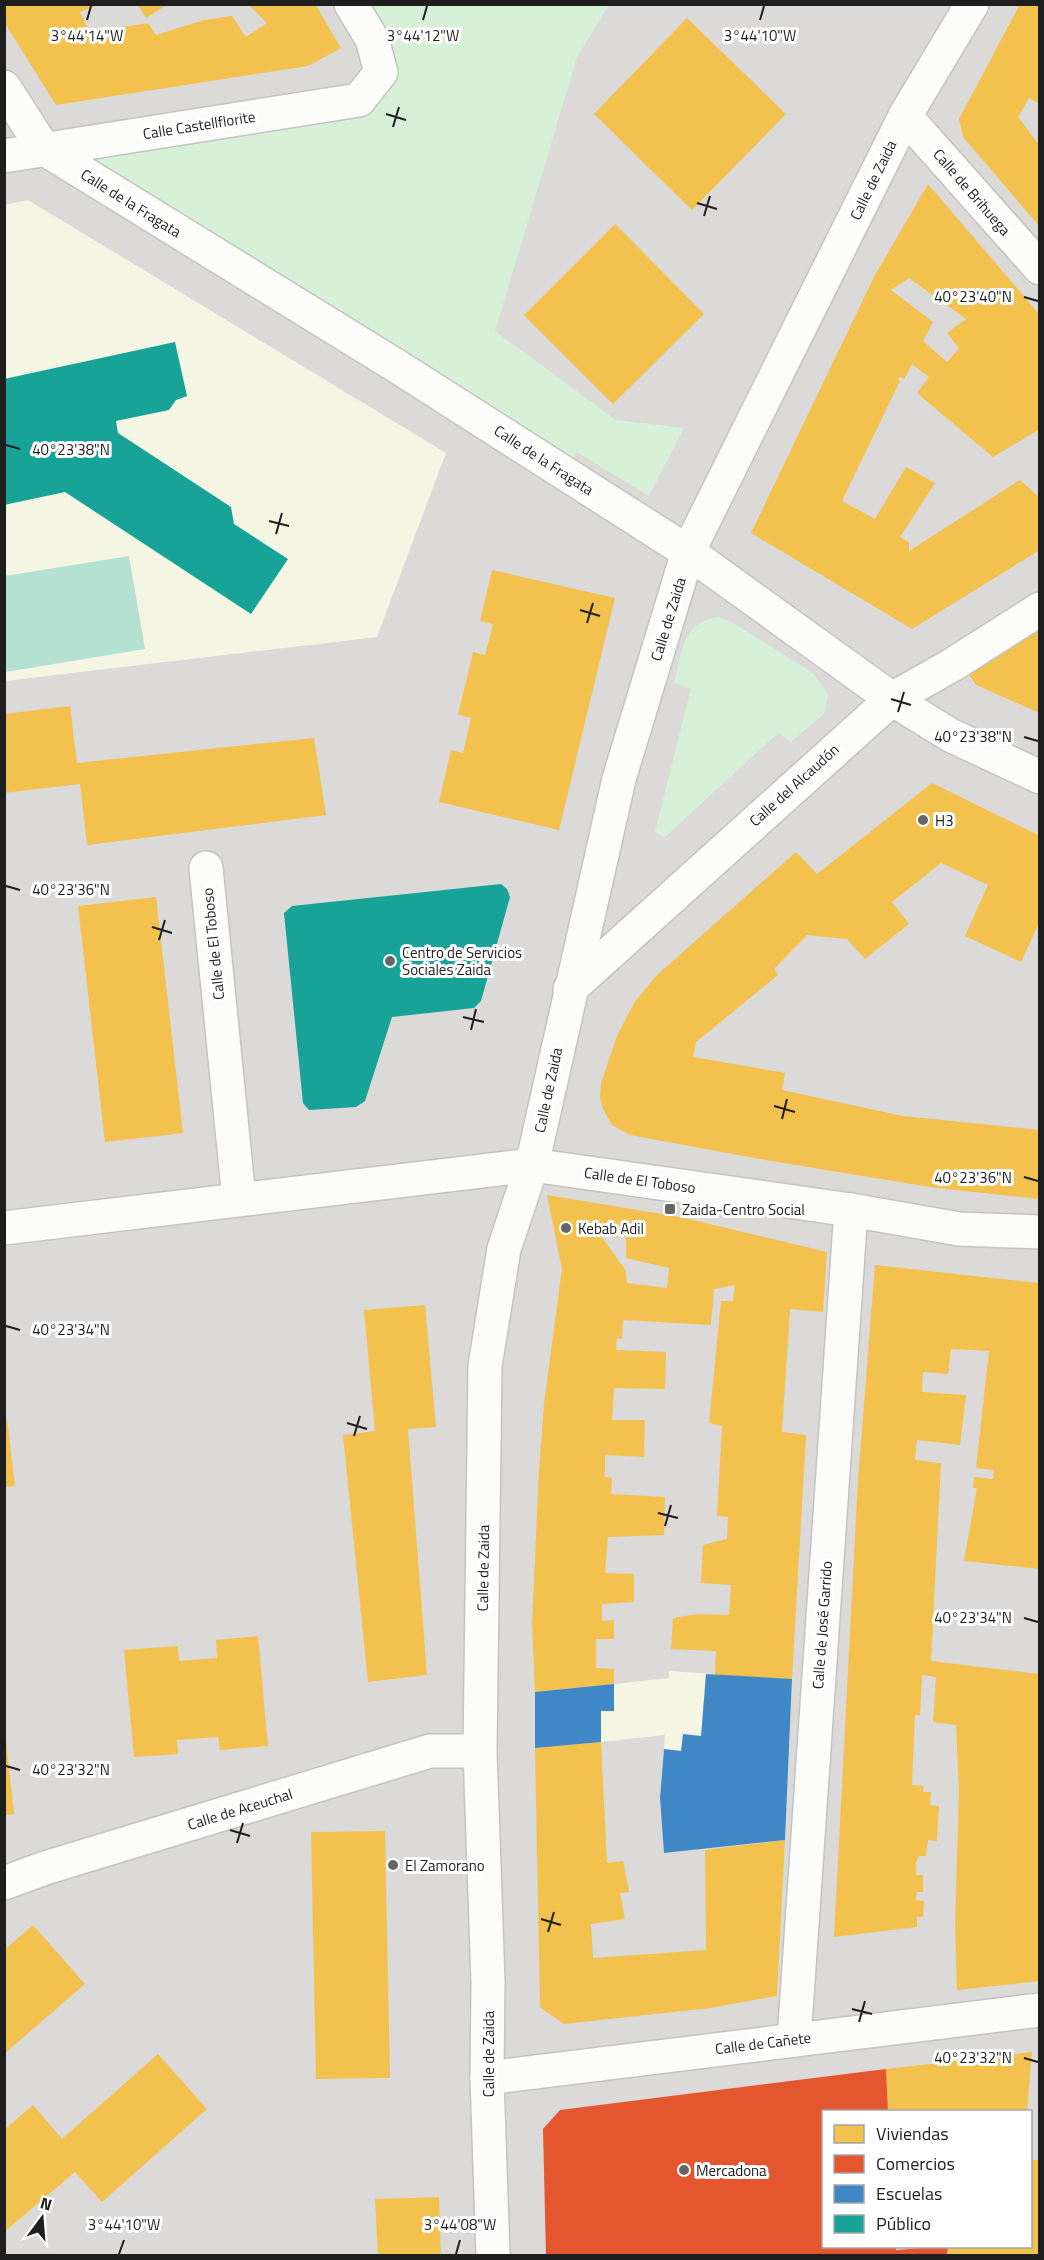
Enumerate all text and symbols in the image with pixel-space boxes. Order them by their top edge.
text: 3°44'14"W [51,24,123,47]
text: 3°44'12"W [387,24,459,47]
text: 3°44'10"W [724,24,796,47]
street label: Calle Castellflorite [141,105,257,145]
street label: Calle de Zaida [844,136,903,224]
street label: Calle de Brihuega [928,143,1017,241]
street label: Calle de la Fragata [76,163,186,243]
text: 40°23'40"N [934,285,1012,308]
street label: Calle de la Fragata [490,419,599,501]
text: 40°23'38"N [32,438,110,461]
street label: Calle de Zaida [644,574,692,664]
text: 40°23'38"N [934,725,1012,748]
street label: Calle del Alcaudón [744,738,844,832]
place label: H3 [935,809,954,832]
marker: H3 [916,813,930,827]
text: 40°23'36"N [32,878,110,901]
street label: Calle de El Toboso [196,887,230,1001]
place label: Centro de Servicios Sociales Zaida [402,941,522,981]
marker: Centro de Servicios Sociales Zaida [383,954,397,968]
street label: Calle de Zaida [528,1045,568,1135]
street label: Calle de El Toboso [583,1161,697,1199]
text: 40°23'36"N [934,1166,1012,1189]
place label: Zaida-Centro Social [682,1198,805,1221]
marker: Zaida-Centro Social [663,1202,677,1216]
place label: Kebab Adil [578,1217,644,1240]
marker: Kebab Adil [559,1221,573,1235]
text: 40°23'34"N [32,1318,110,1341]
street label: Calle de Zaida [471,1524,495,1611]
street label: Calle de José Garrido [806,1560,838,1690]
text: 40°23'34"N [934,1606,1012,1629]
text: 40°23'32"N [32,1758,110,1781]
street label: Calle de Aceuchal [185,1782,295,1836]
place label: El Zamorano [405,1854,485,1877]
marker: El Zamorano [386,1858,400,1872]
street label: Calle de Zaida [477,2010,500,2097]
street label: Calle de Cañete [714,2026,812,2060]
text: 40°23'32"N [934,2046,1012,2069]
legend [822,2110,1032,2248]
text: Viviendas [876,2120,949,2147]
text: Comercios [876,2150,955,2177]
place label: Mercadona [696,2159,767,2182]
marker: Mercadona [677,2163,691,2177]
text: Escuelas [876,2180,942,2207]
north arrow [12,2188,72,2248]
text: N [37,2191,55,2217]
text: Público [876,2210,931,2237]
text: 3°44'10"W [88,2213,160,2236]
text: 3°44'08"W [424,2213,496,2236]

